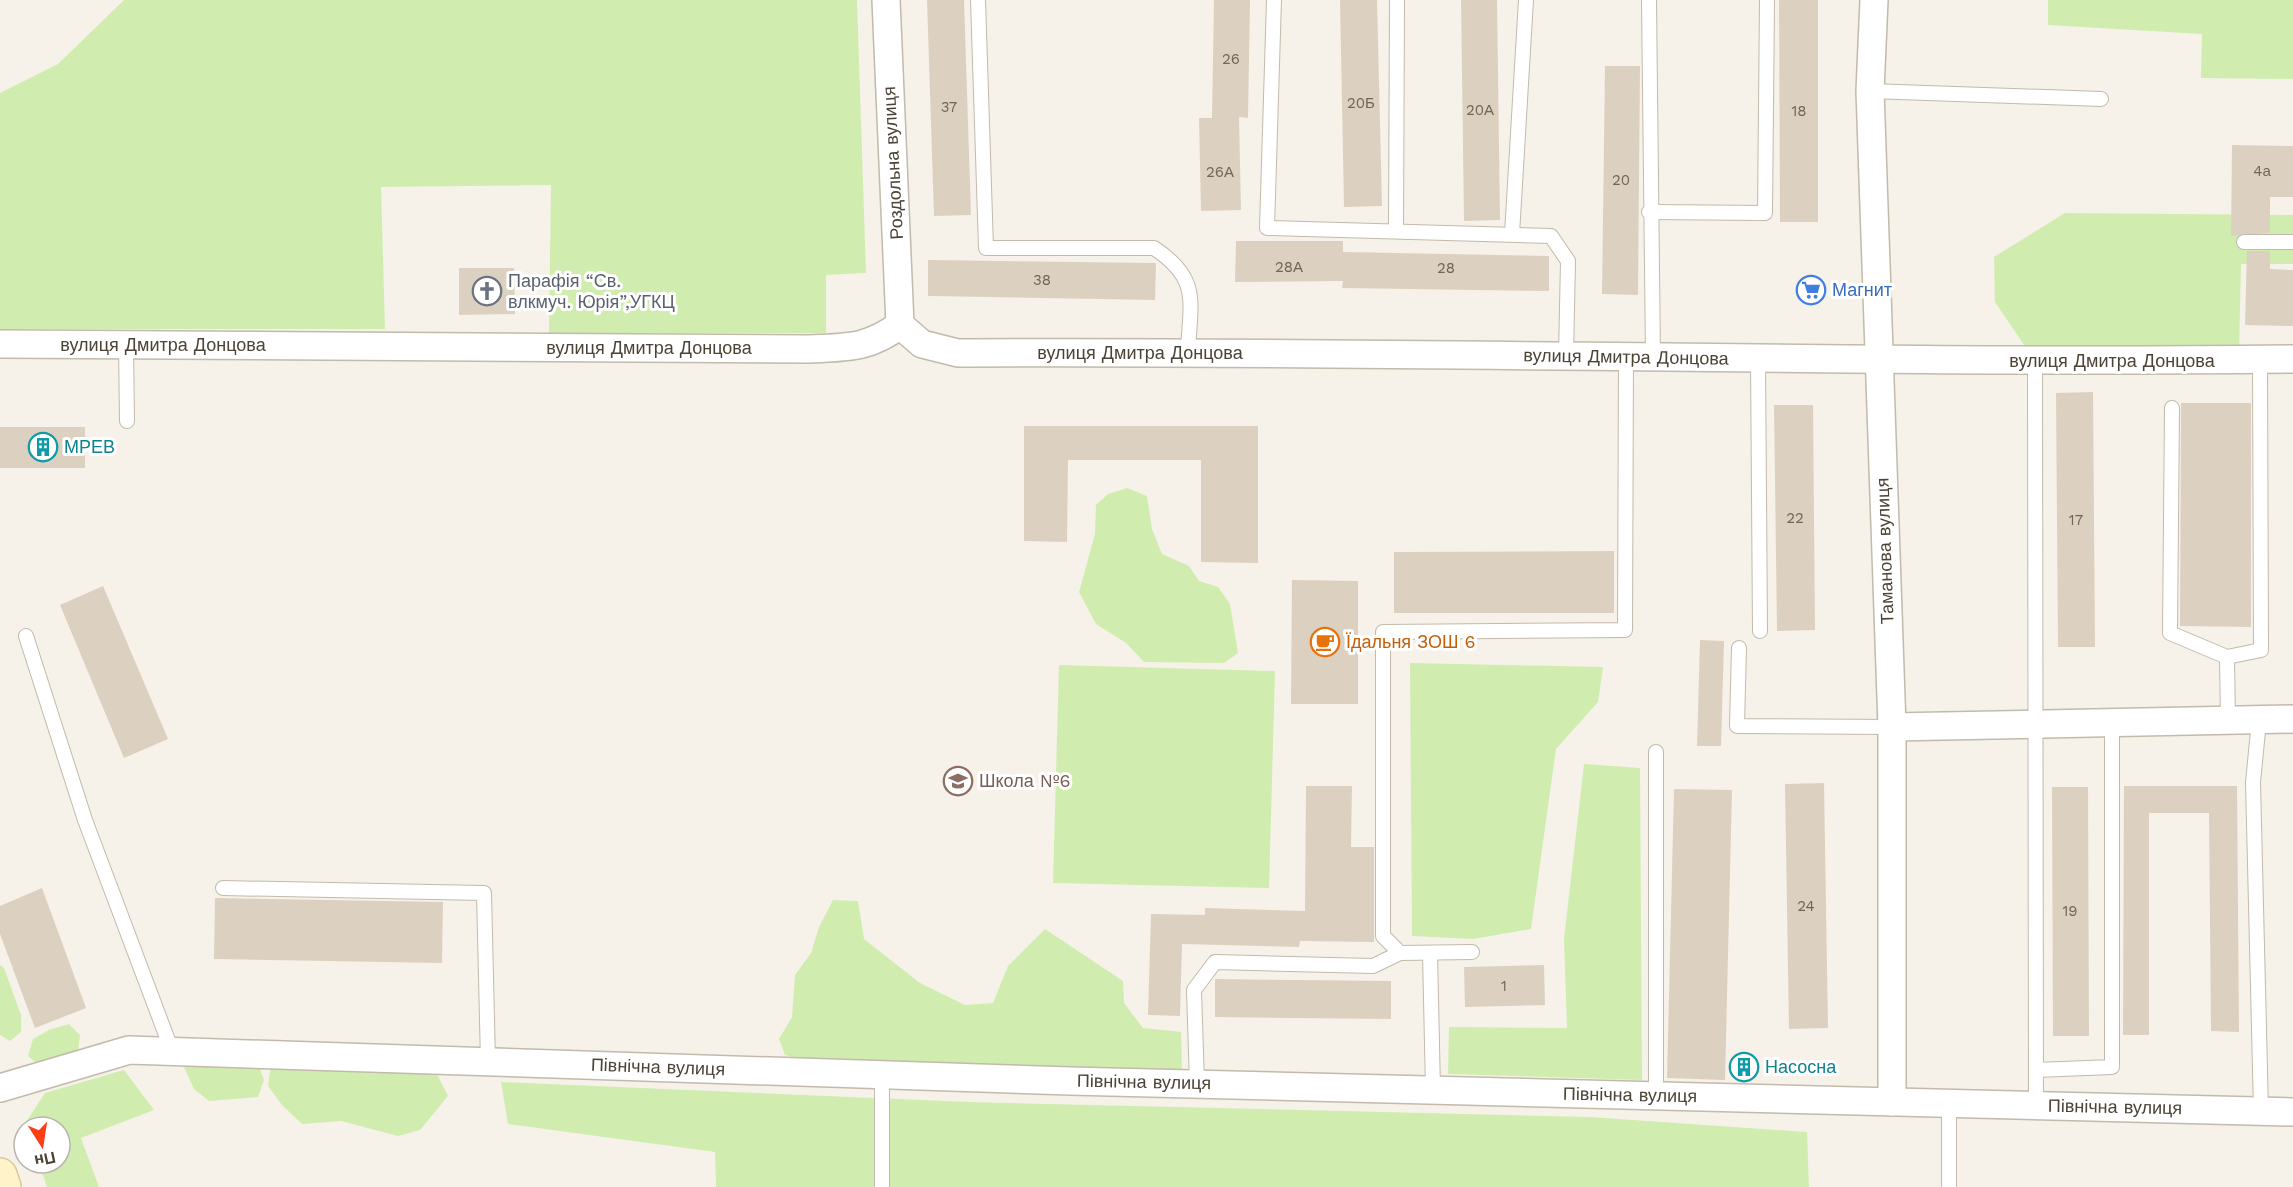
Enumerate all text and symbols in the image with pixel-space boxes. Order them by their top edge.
house number: 26 [1222,50,1240,68]
street label: Роздольна вулиця [878,86,907,240]
house number: 20Б [1347,94,1375,112]
house number: 37 [941,98,957,116]
house number: 20А [1466,101,1494,119]
house number: 18 [1791,102,1807,120]
house number: 4а [2253,162,2271,180]
house number: 26А [1206,163,1234,181]
house number: 20 [1612,171,1630,189]
house number: 28А [1275,258,1303,276]
house number: 28 [1437,259,1455,277]
place label: Парафія “Св. влкмуч. Юрія”,УГКЦ [508,270,675,312]
house number: 38 [1033,271,1051,289]
supermarket icon: Магнит [1795,274,1827,306]
church icon: Парафія “Св. влкмуч. Юрія”,УГКЦ [471,275,503,307]
place label: Магнит [1832,279,1892,300]
street label: вулиця Дмитра Донцова [60,334,267,355]
street label: вулиця Дмитра Донцова [546,337,753,358]
street label: вулиця Дмитра Донцова [1037,342,1244,363]
street label: вулиця Дмитра Донцова [1523,344,1730,369]
street label: вулиця Дмитра Донцова [2009,350,2216,371]
building icon: МРЕВ [27,431,59,463]
place label: МРЕВ [64,436,115,457]
street label: Таманова вулиця [1871,477,1898,625]
house number: 22 [1786,509,1804,527]
house number: 17 [2069,511,2083,529]
cafe icon: Їдальня ЗОШ 6 [1309,626,1341,658]
place label: Їдальня ЗОШ 6 [1346,631,1475,652]
school or university icon: Школа №6 [942,765,974,797]
place label: Школа №6 [979,770,1070,791]
house number: 24 [1797,897,1815,915]
house number: 19 [2062,902,2078,920]
house number: 1 [1501,977,1507,995]
building icon: Насосна [1728,1051,1760,1083]
street label: Північна вулиця [591,1054,725,1079]
place label: Насосна [1765,1056,1837,1077]
street label: Північна вулиця [1077,1070,1211,1093]
street label: Північна вулиця [1563,1083,1697,1106]
street label: Північна вулиця [2048,1095,2182,1118]
north arrow [12,1115,72,1175]
text: Пн [33,1148,57,1171]

